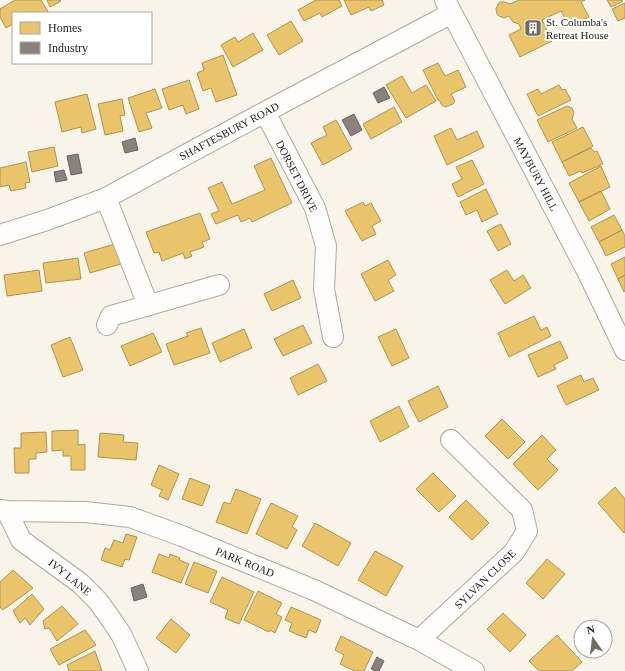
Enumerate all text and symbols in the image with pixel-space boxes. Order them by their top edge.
legend [12,12,152,64]
place label: St. Columba's Retreat House [546,16,609,41]
building icon: St. Columba's Retreat House [523,18,543,38]
text: Homes [48,21,82,35]
text: Industry [48,41,88,55]
street label: SHAFTESBURY ROAD [177,100,281,162]
street label: MAYBURY HILL [511,135,561,213]
street label: DORSET DRIVE [274,138,320,214]
street label: PARK ROAD [214,545,276,579]
street label: SYLVAN CLOSE [452,547,518,611]
street label: IVY LANE [46,556,94,598]
north arrow [573,619,613,659]
text: N [585,623,596,636]

